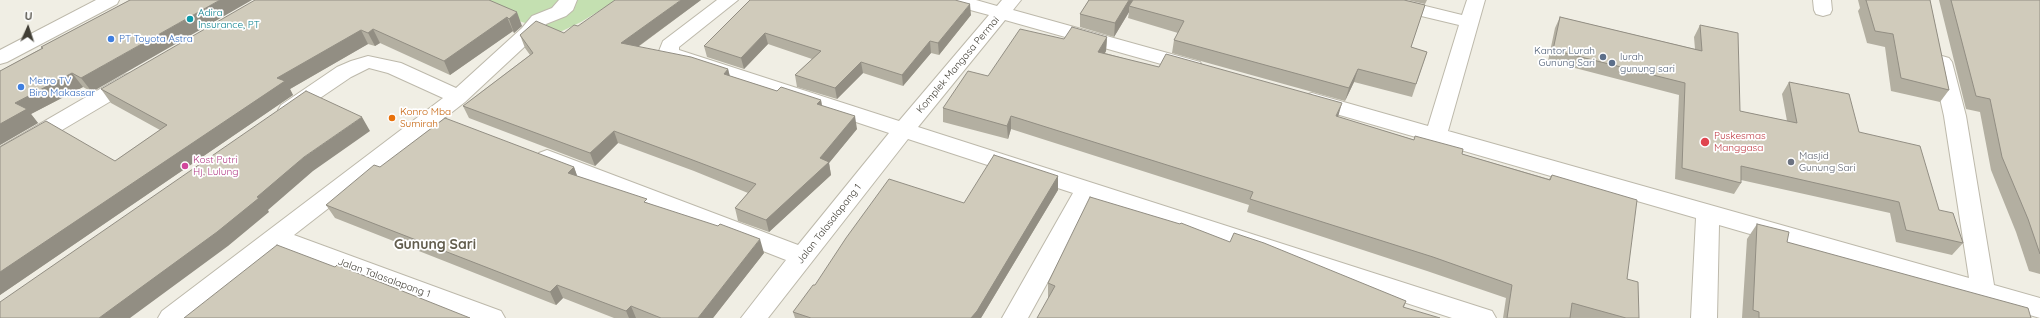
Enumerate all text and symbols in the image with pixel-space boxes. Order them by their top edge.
place label: Adira Insurance, PT [198,7,260,30]
north arrow [8,8,48,48]
text: U [24,9,33,23]
marker: Adira Insurance, PT [185,14,195,24]
street label: Komplek Mangasa Permai [914,14,1002,116]
place label: PT Toyota Astra [119,33,193,45]
marker: PT Toyota Astra [106,34,116,44]
place label: Kantor Lurah Gunung Sari [1534,45,1595,68]
place label: lurah gunung sari [1620,51,1675,74]
marker: Kantor Lurah Gunung Sari [1598,52,1608,62]
marker: lurah gunung sari [1607,58,1617,68]
place label: Metro TV Biro Makassar [29,75,95,98]
marker: Metro TV Biro Makassar [16,82,26,92]
place label: Konro Mba Sumirah [400,106,451,130]
marker: Konro Mba Sumirah [387,113,397,123]
place label: Puskesmas Manggasa [1714,130,1766,154]
marker: Puskesmas Manggasa [1699,136,1711,148]
place label: Masjid Gunung Sari [1799,150,1856,174]
place label: Kost Putri Hj. Lulung [193,154,238,178]
marker: Masjid Gunung Sari [1786,157,1796,167]
marker: Kost Putri Hj. Lulung [180,161,190,171]
street label: Jalan Talasalapang 1 [794,182,864,266]
district label: Gunung Sari [394,237,476,253]
street label: Jalan Talasalapang 1 [336,256,432,300]

